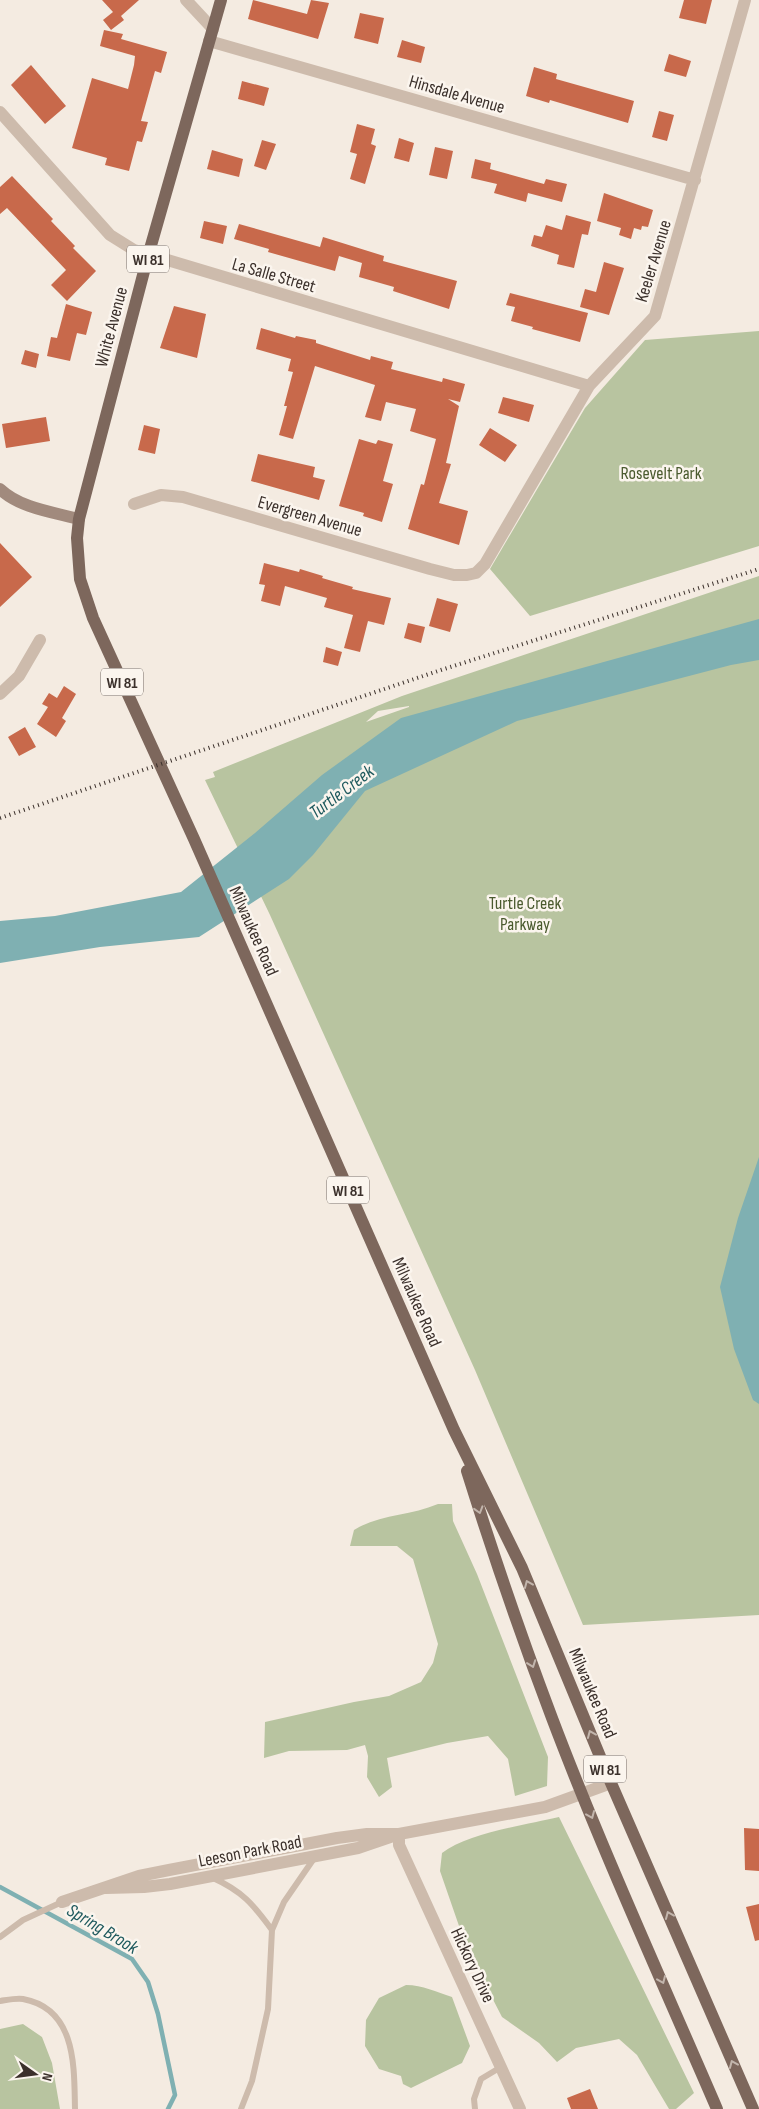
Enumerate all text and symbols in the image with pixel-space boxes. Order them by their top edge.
street label: Hinsdale Avenue [407,71,507,118]
street label: Keeler Avenue [631,217,676,305]
road number: WI 81 [127,245,169,272]
street label: La Salle Street [230,254,319,298]
street label: White Avenue [91,285,132,370]
park label: Rosevelt Park [620,463,702,484]
street label: Evergreen Avenue [255,492,364,541]
road number: WI 81 [101,669,143,696]
water label: Turtle Creek [305,760,380,824]
street label: Milwaukee Road [225,883,283,979]
park label: Turtle Creek Parkway [489,893,561,935]
road number: WI 81 [327,1176,369,1204]
street label: Milwaukee Road [388,1254,446,1350]
one-way arrow [474,1505,484,1514]
one-way arrow [524,1580,534,1589]
street label: Milwaukee Road [564,1645,621,1741]
one-way arrow [526,1659,536,1667]
one-way arrow [586,1730,597,1739]
road number: WI 81 [584,1756,626,1782]
one-way arrow [584,1810,595,1819]
street label: Leeson Park Road [197,1831,303,1872]
water label: Spring Brook [62,1899,143,1960]
one-way arrow [664,1911,675,1920]
street label: Hickory Drive [446,1924,499,2006]
one-way arrow [655,1975,666,1984]
north arrow [10,2049,60,2099]
one-way arrow [729,2060,740,2069]
text: N [38,2071,56,2083]

